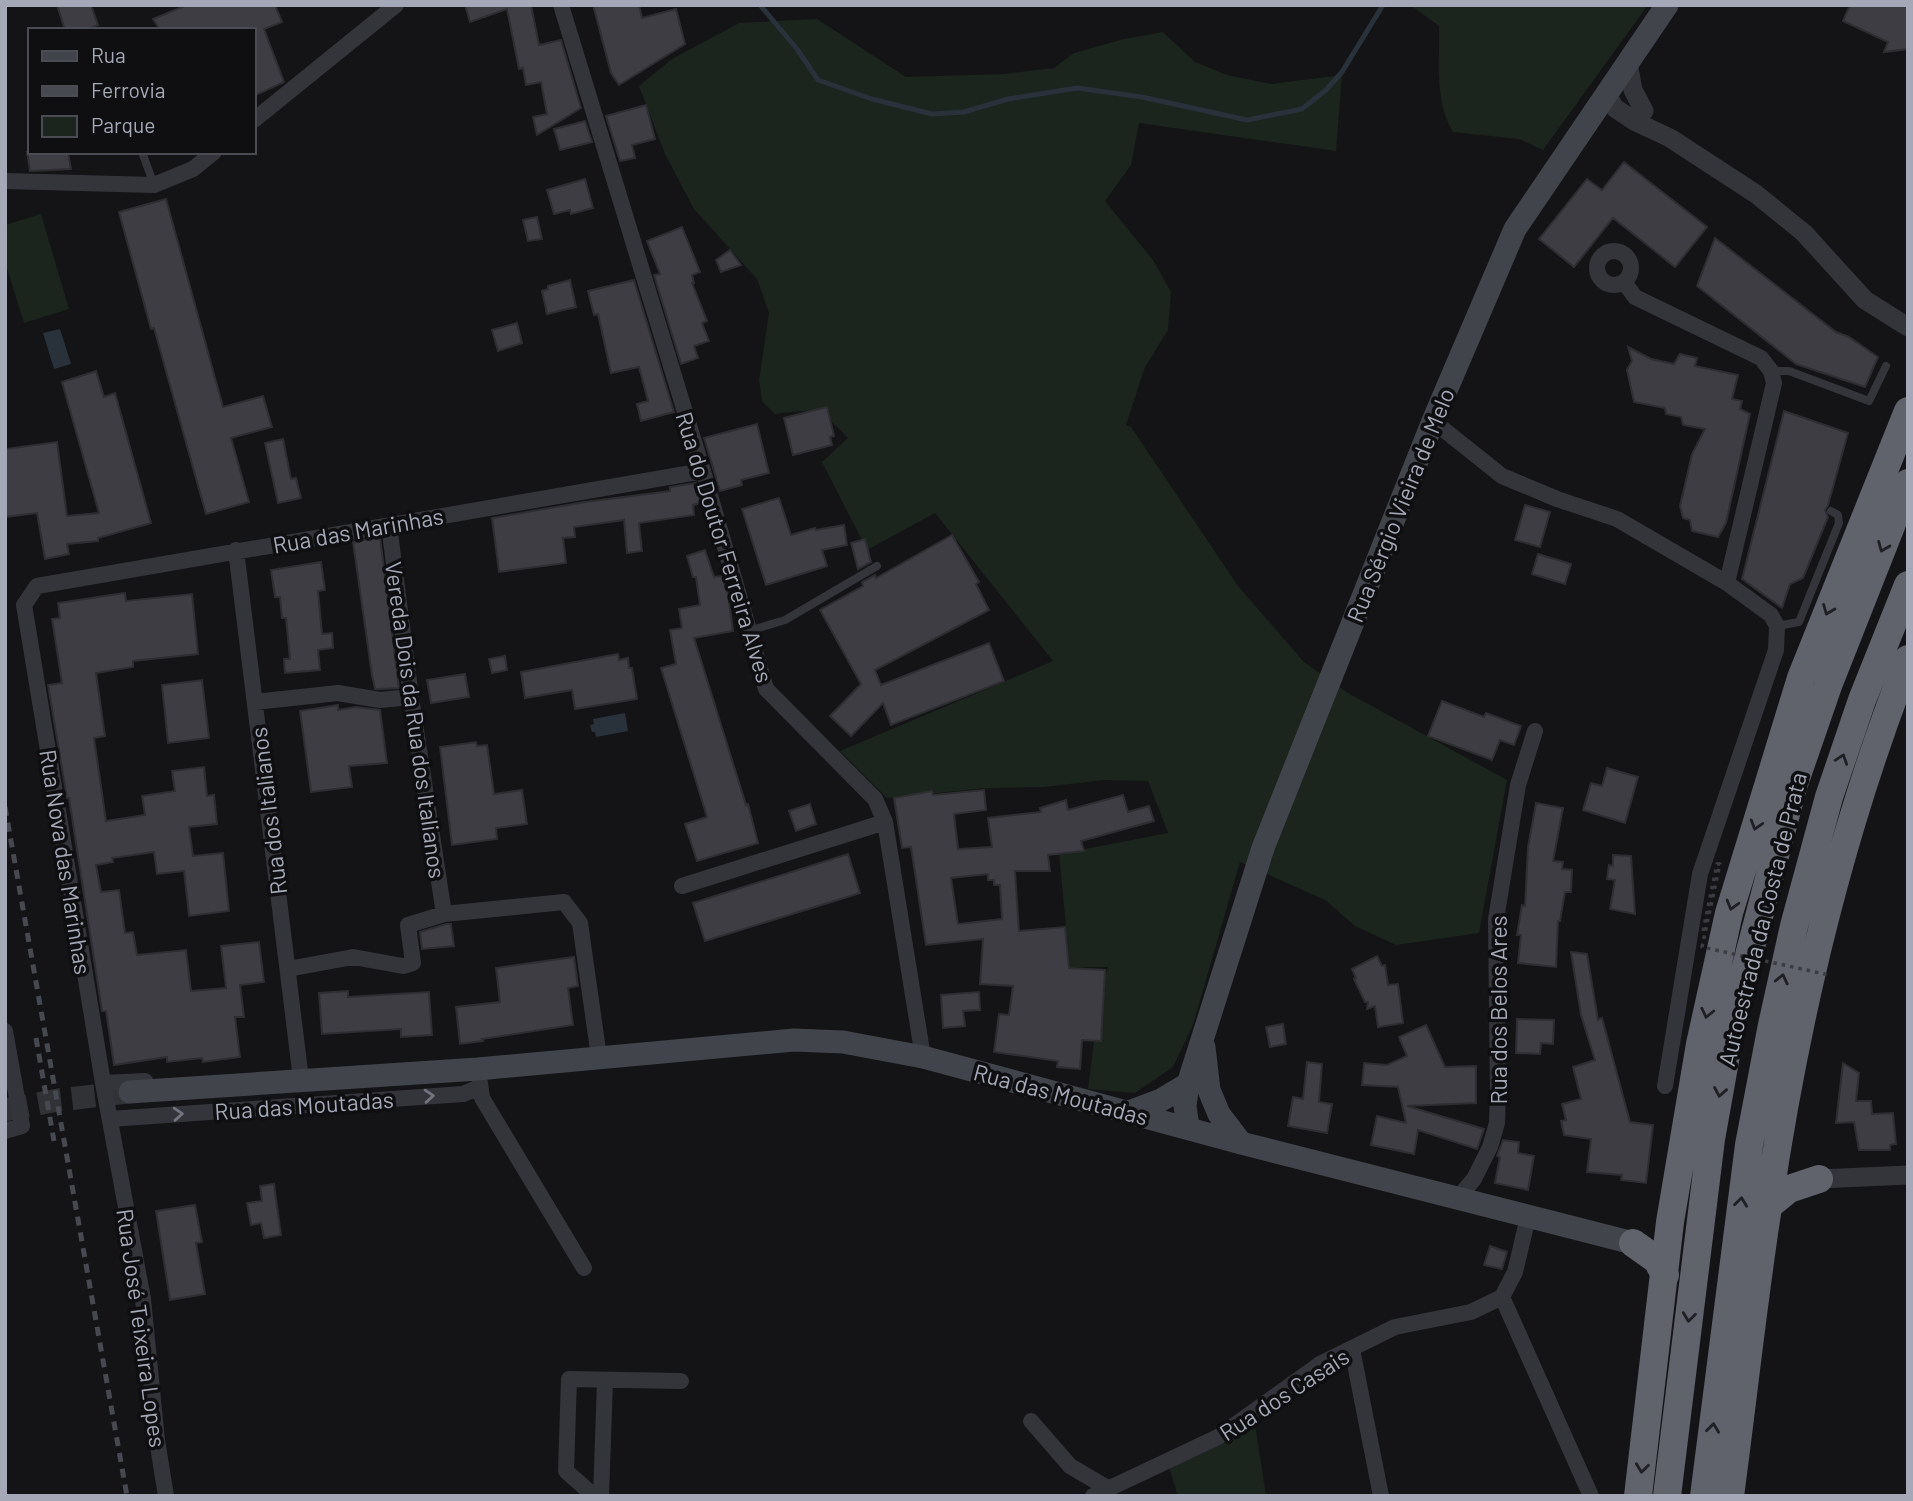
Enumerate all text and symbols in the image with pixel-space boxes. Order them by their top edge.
legend [28,28,256,154]
text: Rua [91,42,126,67]
text: Ferrovia [91,77,166,102]
text: Parque [91,112,156,137]
street label: Rua Sérgio Vieira de Melo [1340,384,1460,626]
street label: Rua do Doutor Ferreira Alves [670,408,780,686]
street label: Rua das Marinhas [270,501,446,559]
one-way arrow [1877,540,1891,552]
street label: Vereda Dois da Rua dos Italianos [380,560,452,880]
one-way arrow [1822,603,1836,615]
street label: Rua dos Italianos [244,726,292,896]
street label: Rua Nova das Marinhas [34,748,98,976]
one-way arrow [1833,754,1848,766]
street label: Autoestrada da Costa de Prata [1712,769,1812,1069]
one-way arrow [1749,819,1764,831]
one-way arrow [1726,898,1740,910]
street label: Rua dos Belos Ares [1484,915,1512,1105]
one-way arrow [1774,973,1789,985]
one-way arrow [1701,1007,1715,1019]
street label: Rua das Moutadas [971,1057,1151,1131]
street label: Rua das Moutadas [213,1085,395,1125]
one-way arrow [1713,1086,1728,1098]
one-way arrow [424,1089,435,1104]
one-way arrow [172,1107,183,1122]
one-way arrow [1734,1197,1749,1208]
street label: Rua José Teixeira Lopes [111,1207,173,1449]
one-way arrow [1682,1312,1697,1323]
street label: Rua dos Casais [1214,1342,1354,1446]
one-way arrow [1705,1422,1720,1434]
one-way arrow [1634,1462,1649,1473]

